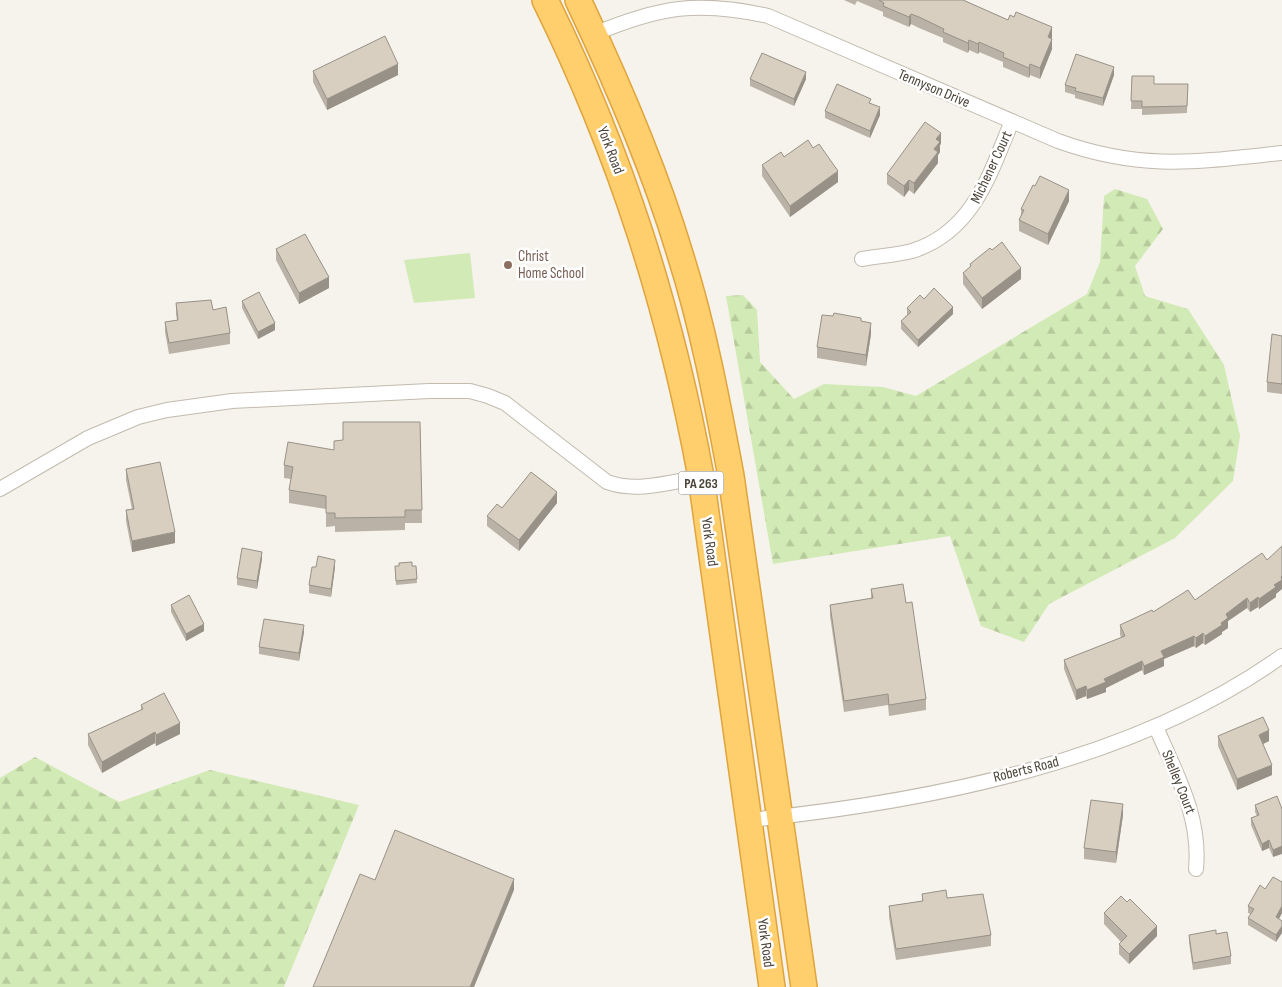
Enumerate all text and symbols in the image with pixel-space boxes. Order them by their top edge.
street label: Tennyson Drive [895,65,973,112]
street label: York Road [593,124,628,177]
street label: Michener Court [966,127,1017,207]
place label: Christ Home School [518,247,584,283]
marker: Christ Home School [502,259,514,271]
road number: PA 263 [678,472,724,494]
street label: York Road [697,516,722,568]
street label: Shelley Court [1157,747,1200,817]
street label: Roberts Road [991,752,1061,787]
street label: York Road [753,917,778,969]

